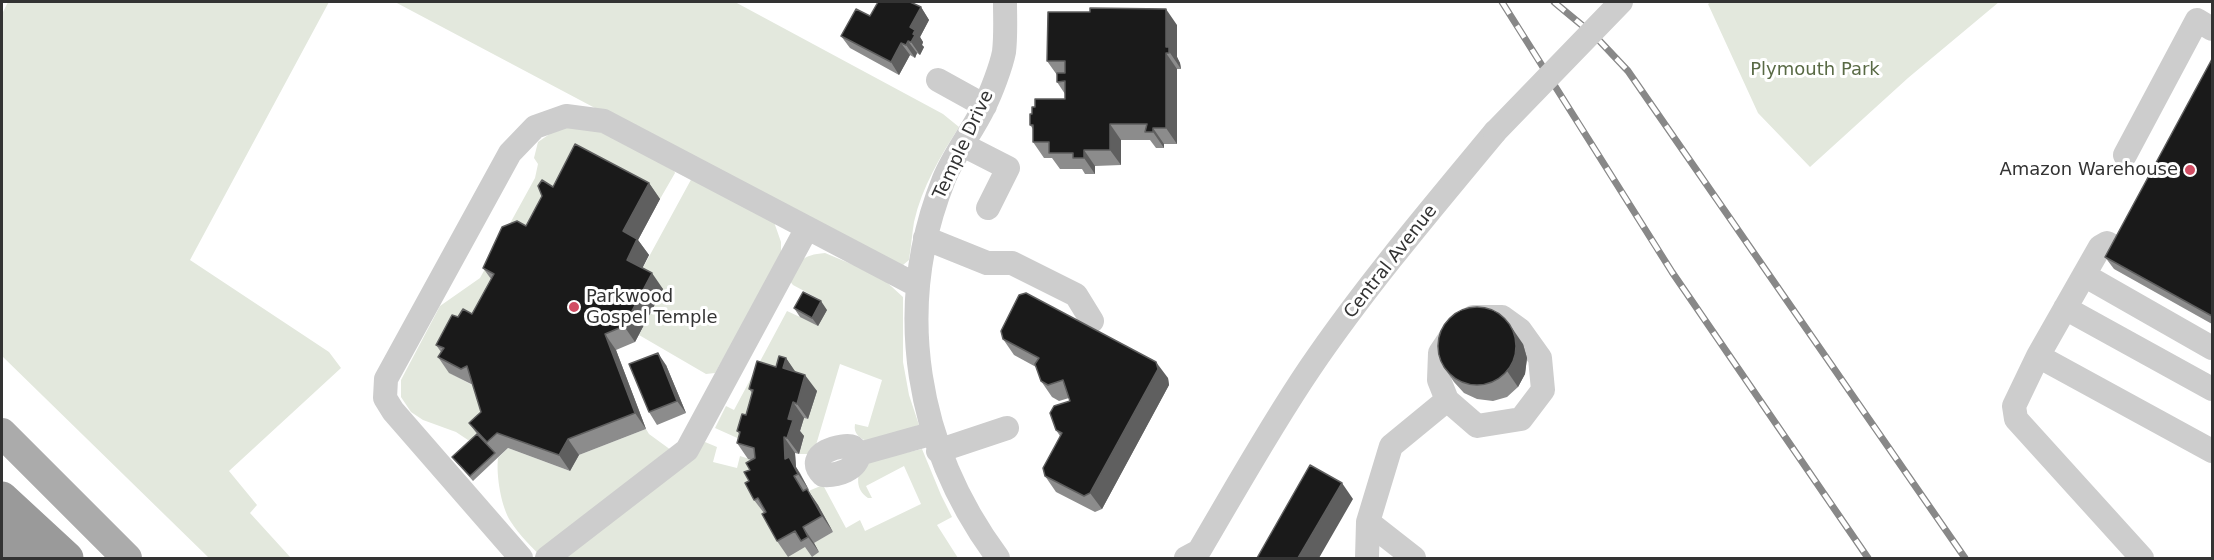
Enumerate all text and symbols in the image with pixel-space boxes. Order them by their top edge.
park label: Plymouth Park [1750,59,1880,81]
street label: Temple Drive [929,87,999,203]
place label: Amazon Warehouse [1999,159,2178,181]
marker: Amazon Warehouse [2183,163,2197,177]
street label: Central Avenue [1340,201,1442,323]
place label: Parkwood Gospel Temple [586,286,718,328]
marker: Parkwood Gospel Temple [567,300,581,314]

